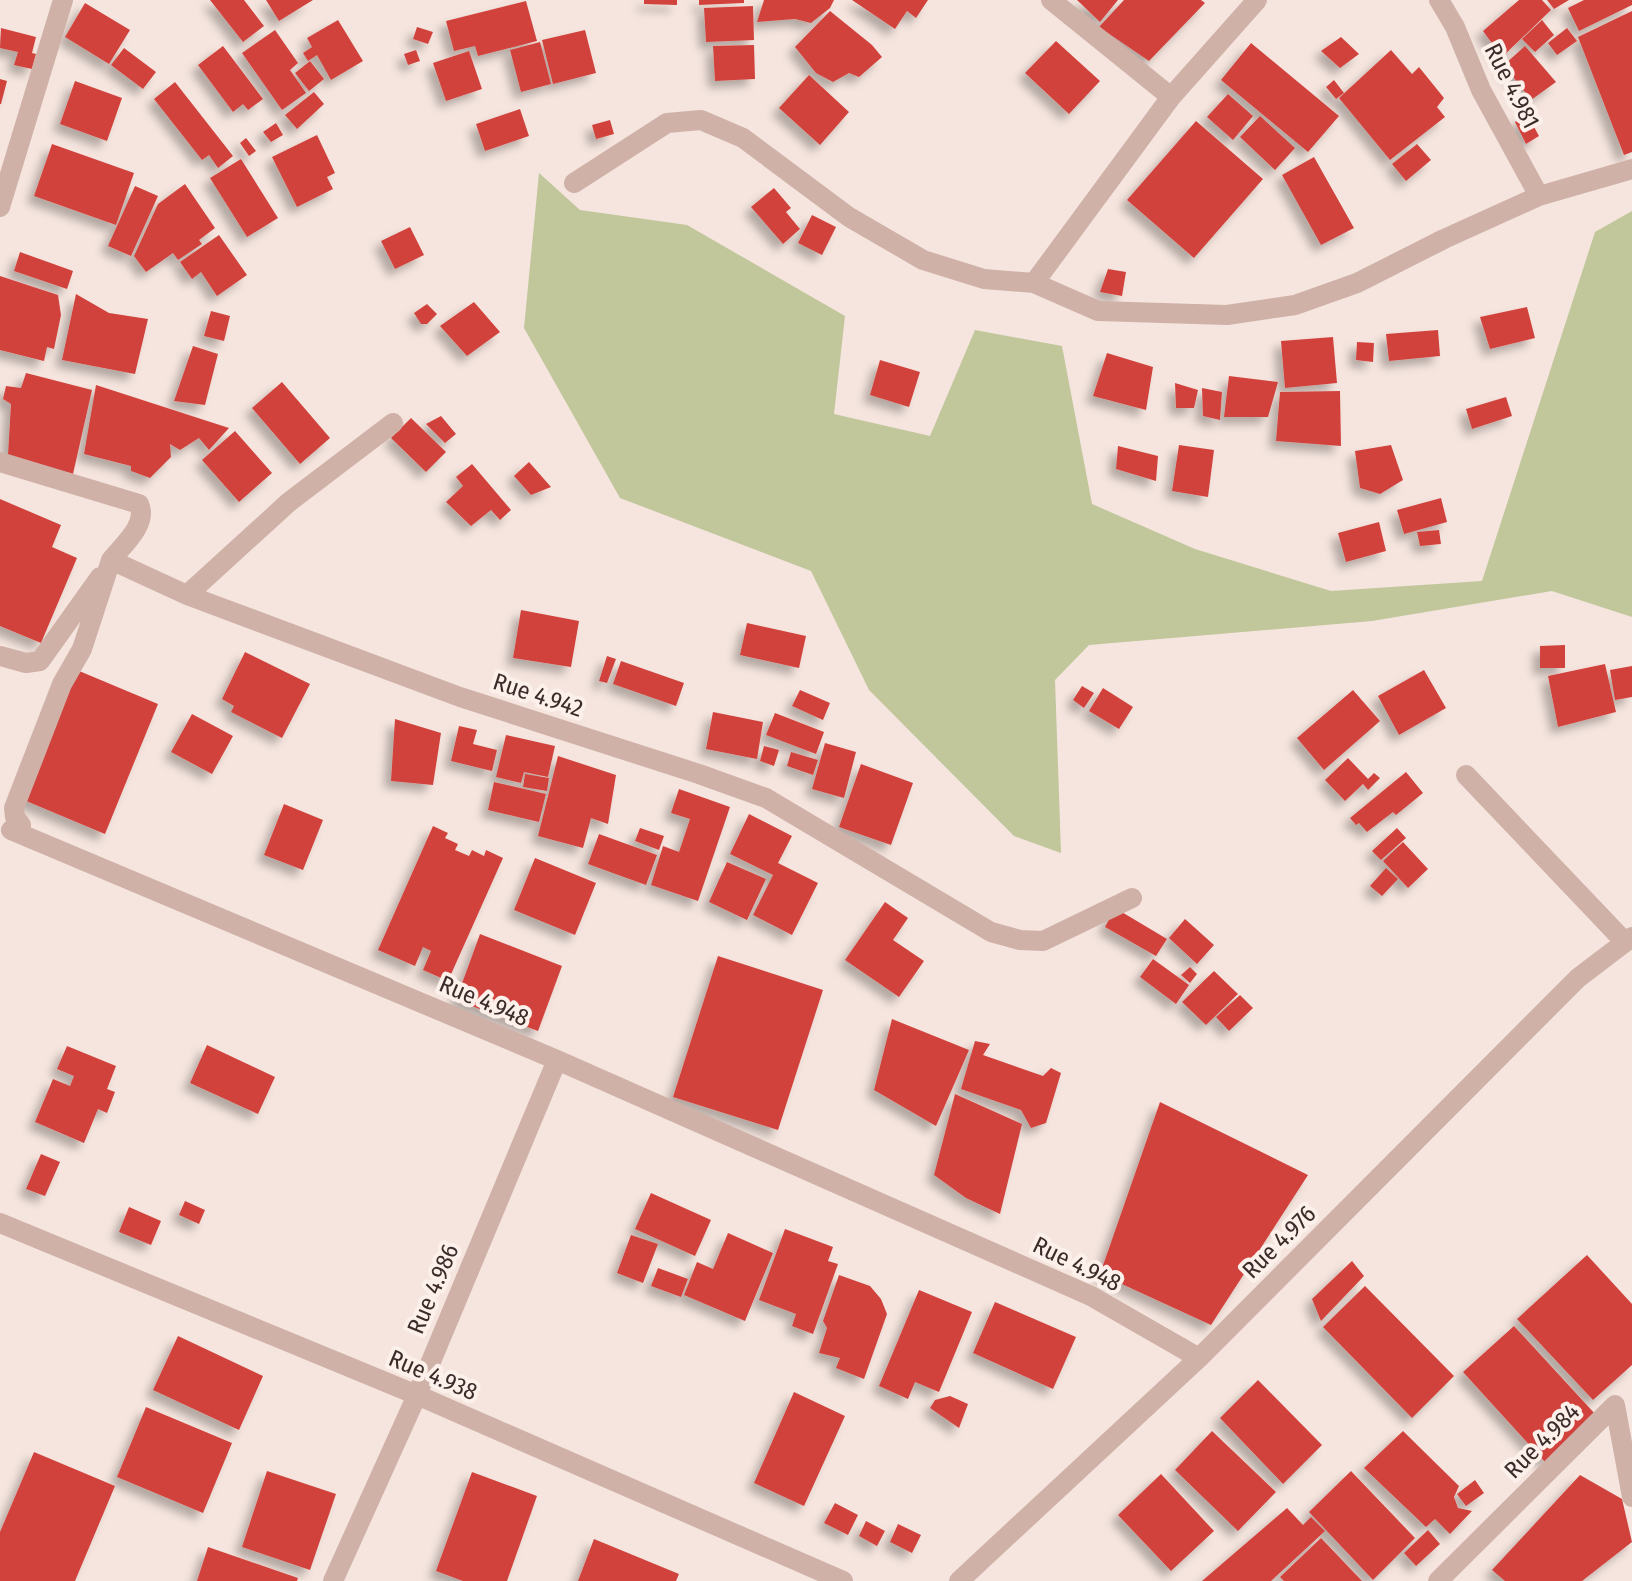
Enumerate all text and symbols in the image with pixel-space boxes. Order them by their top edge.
street label: Rue 4.981 [1479,39,1545,133]
street label: Rue 4.942 [490,667,586,723]
street label: Rue 4.948 [435,970,533,1032]
street label: Rue 4.976 [1237,1200,1321,1284]
street label: Rue 4.948 [1028,1231,1126,1297]
street label: Rue 4.986 [402,1240,464,1338]
street label: Rue 4.938 [385,1344,481,1406]
street label: Rue 4.984 [1499,1398,1585,1484]

